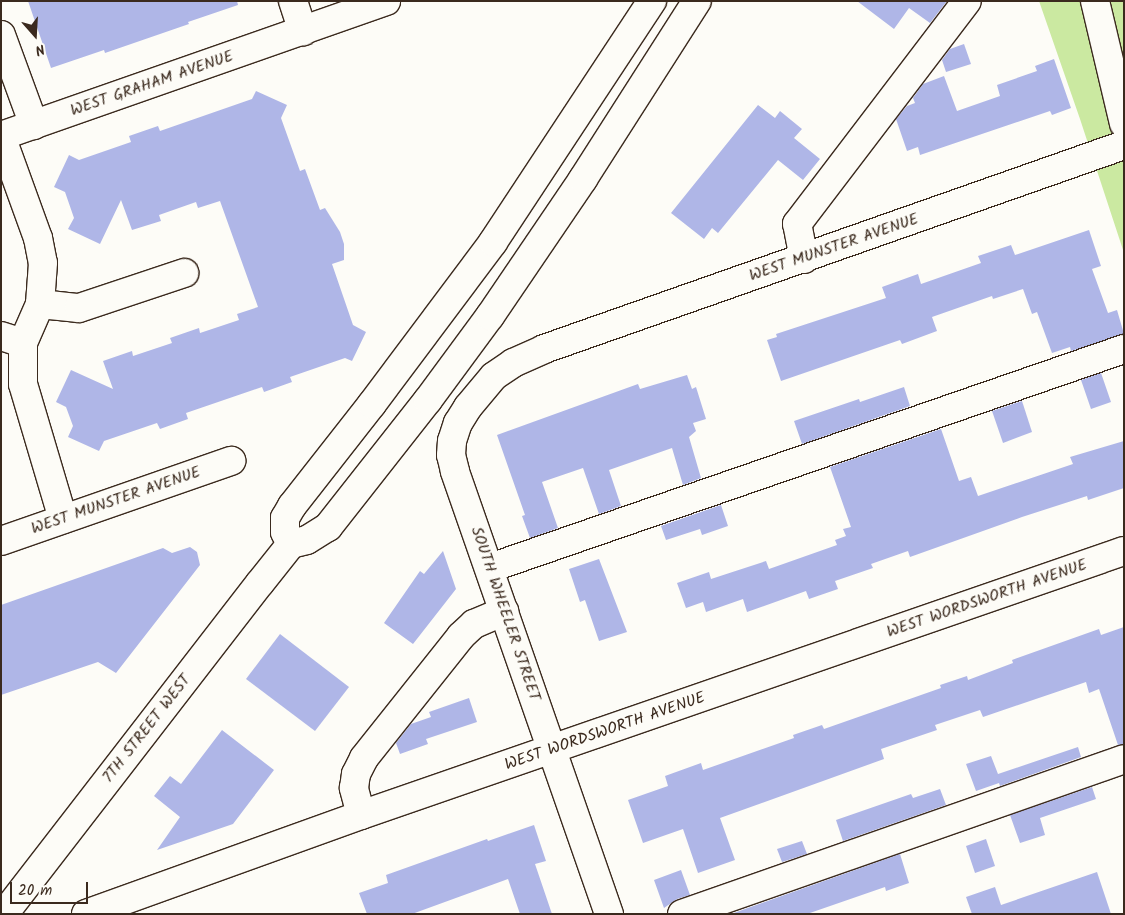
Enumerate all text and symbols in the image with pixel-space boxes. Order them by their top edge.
north arrow [10,10,60,60]
text: N [32,37,48,61]
street label: WEST GRAHAM AVENUE [68,47,236,121]
street label: WEST MUNSTER AVENUE [747,210,921,286]
street label: WEST MUNSTER AVENUE [29,463,203,539]
street label: SOUTH WHEELER STREET [466,524,544,704]
street label: WEST WORDSWORTH AVENUE [884,556,1090,642]
street label: 7TH STREET WEST [99,671,195,787]
street label: WEST WORDSWORTH AVENUE [502,689,708,775]
scale bar [12,872,90,904]
text: 20 m [18,879,52,903]

